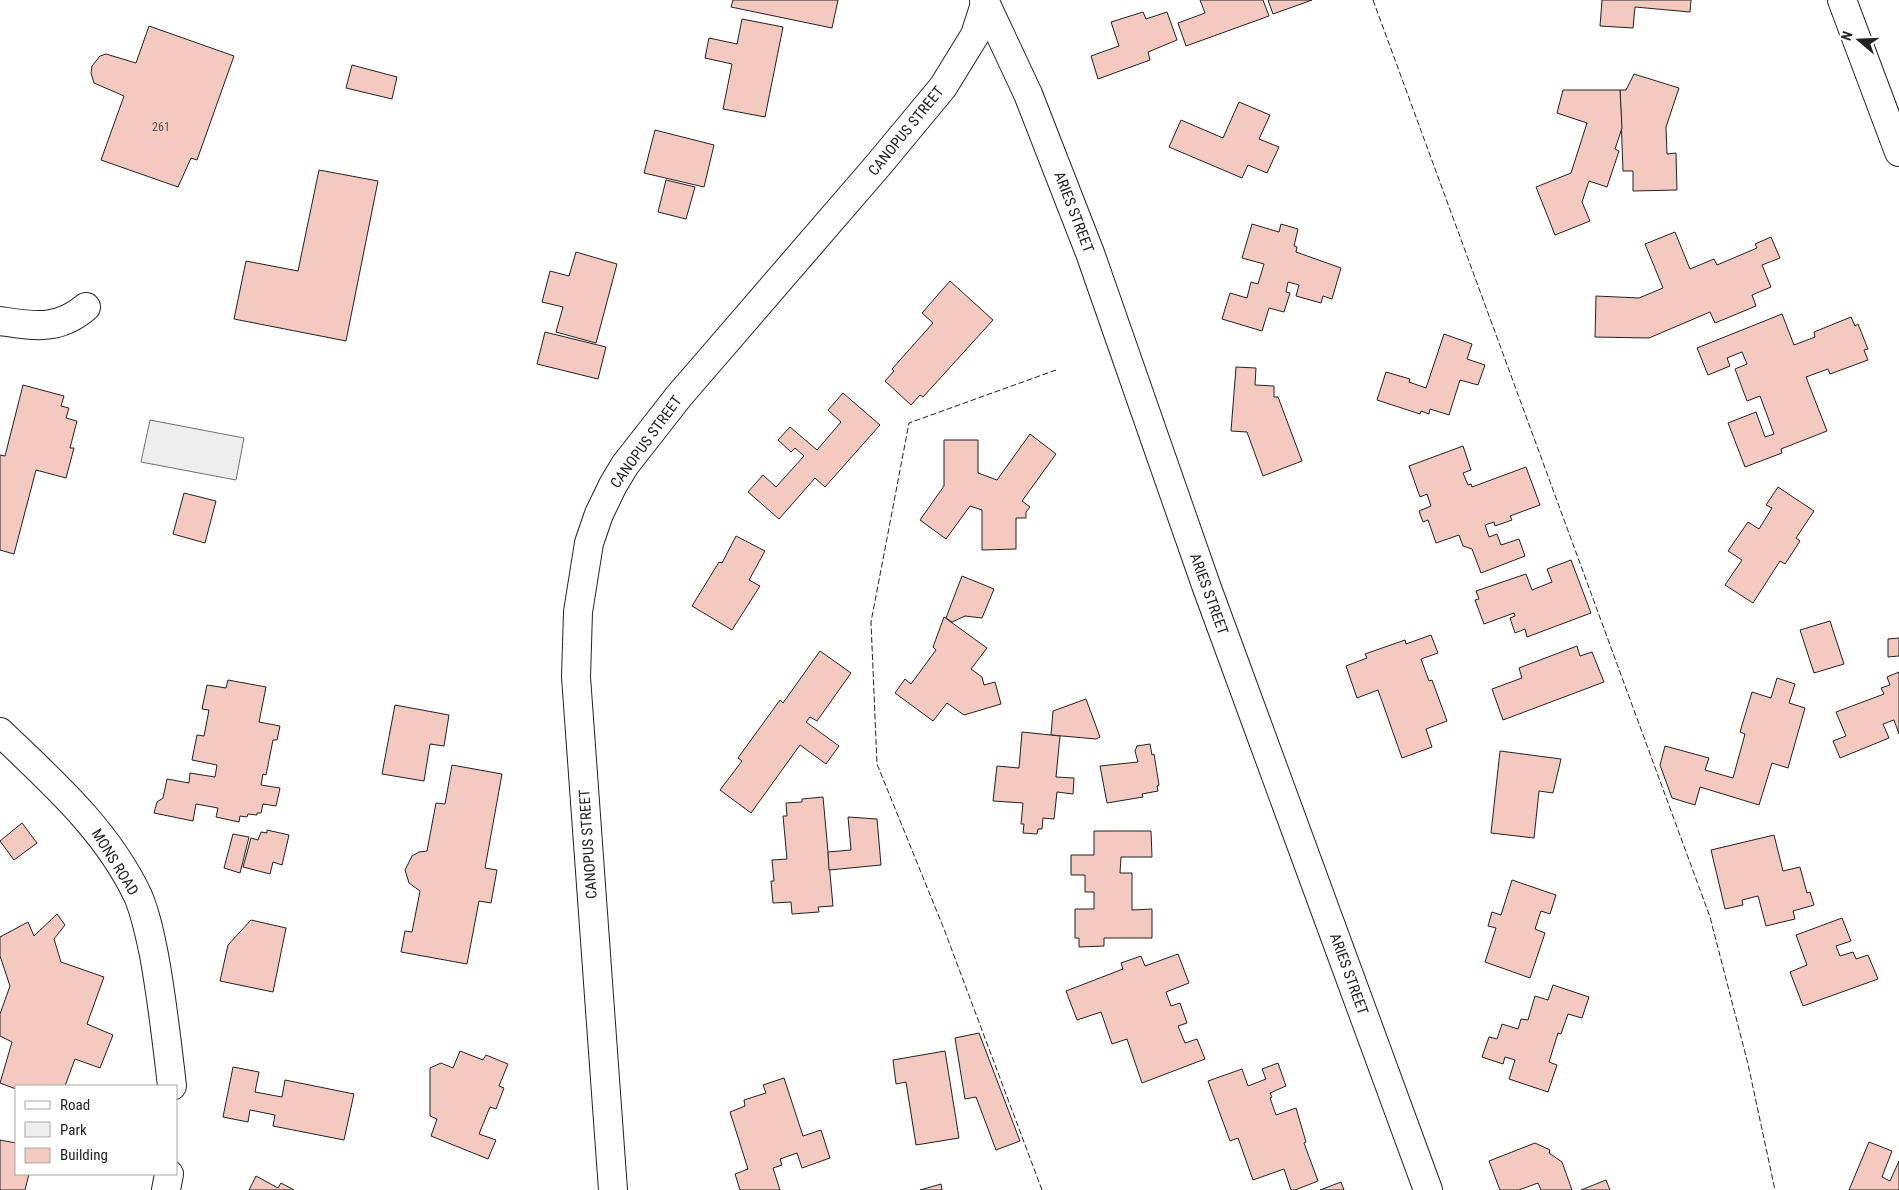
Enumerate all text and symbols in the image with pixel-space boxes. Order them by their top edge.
north arrow [1834,15,1884,65]
text: N [1838,29,1856,42]
street label: CANOPUS STREET [864,83,948,179]
house number: 261 [152,120,170,134]
street label: ARIES STREET [1050,169,1098,255]
street label: CANOPUS STREET [606,392,686,492]
street label: ARIES STREET [1186,551,1232,637]
street label: CANOPUS STREET [575,788,601,899]
street label: MONS ROAD [88,825,142,899]
street label: ARIES STREET [1326,931,1372,1017]
legend [15,1085,178,1175]
text: Road [60,1096,90,1114]
text: Park [60,1121,87,1139]
text: Building [60,1146,108,1164]

